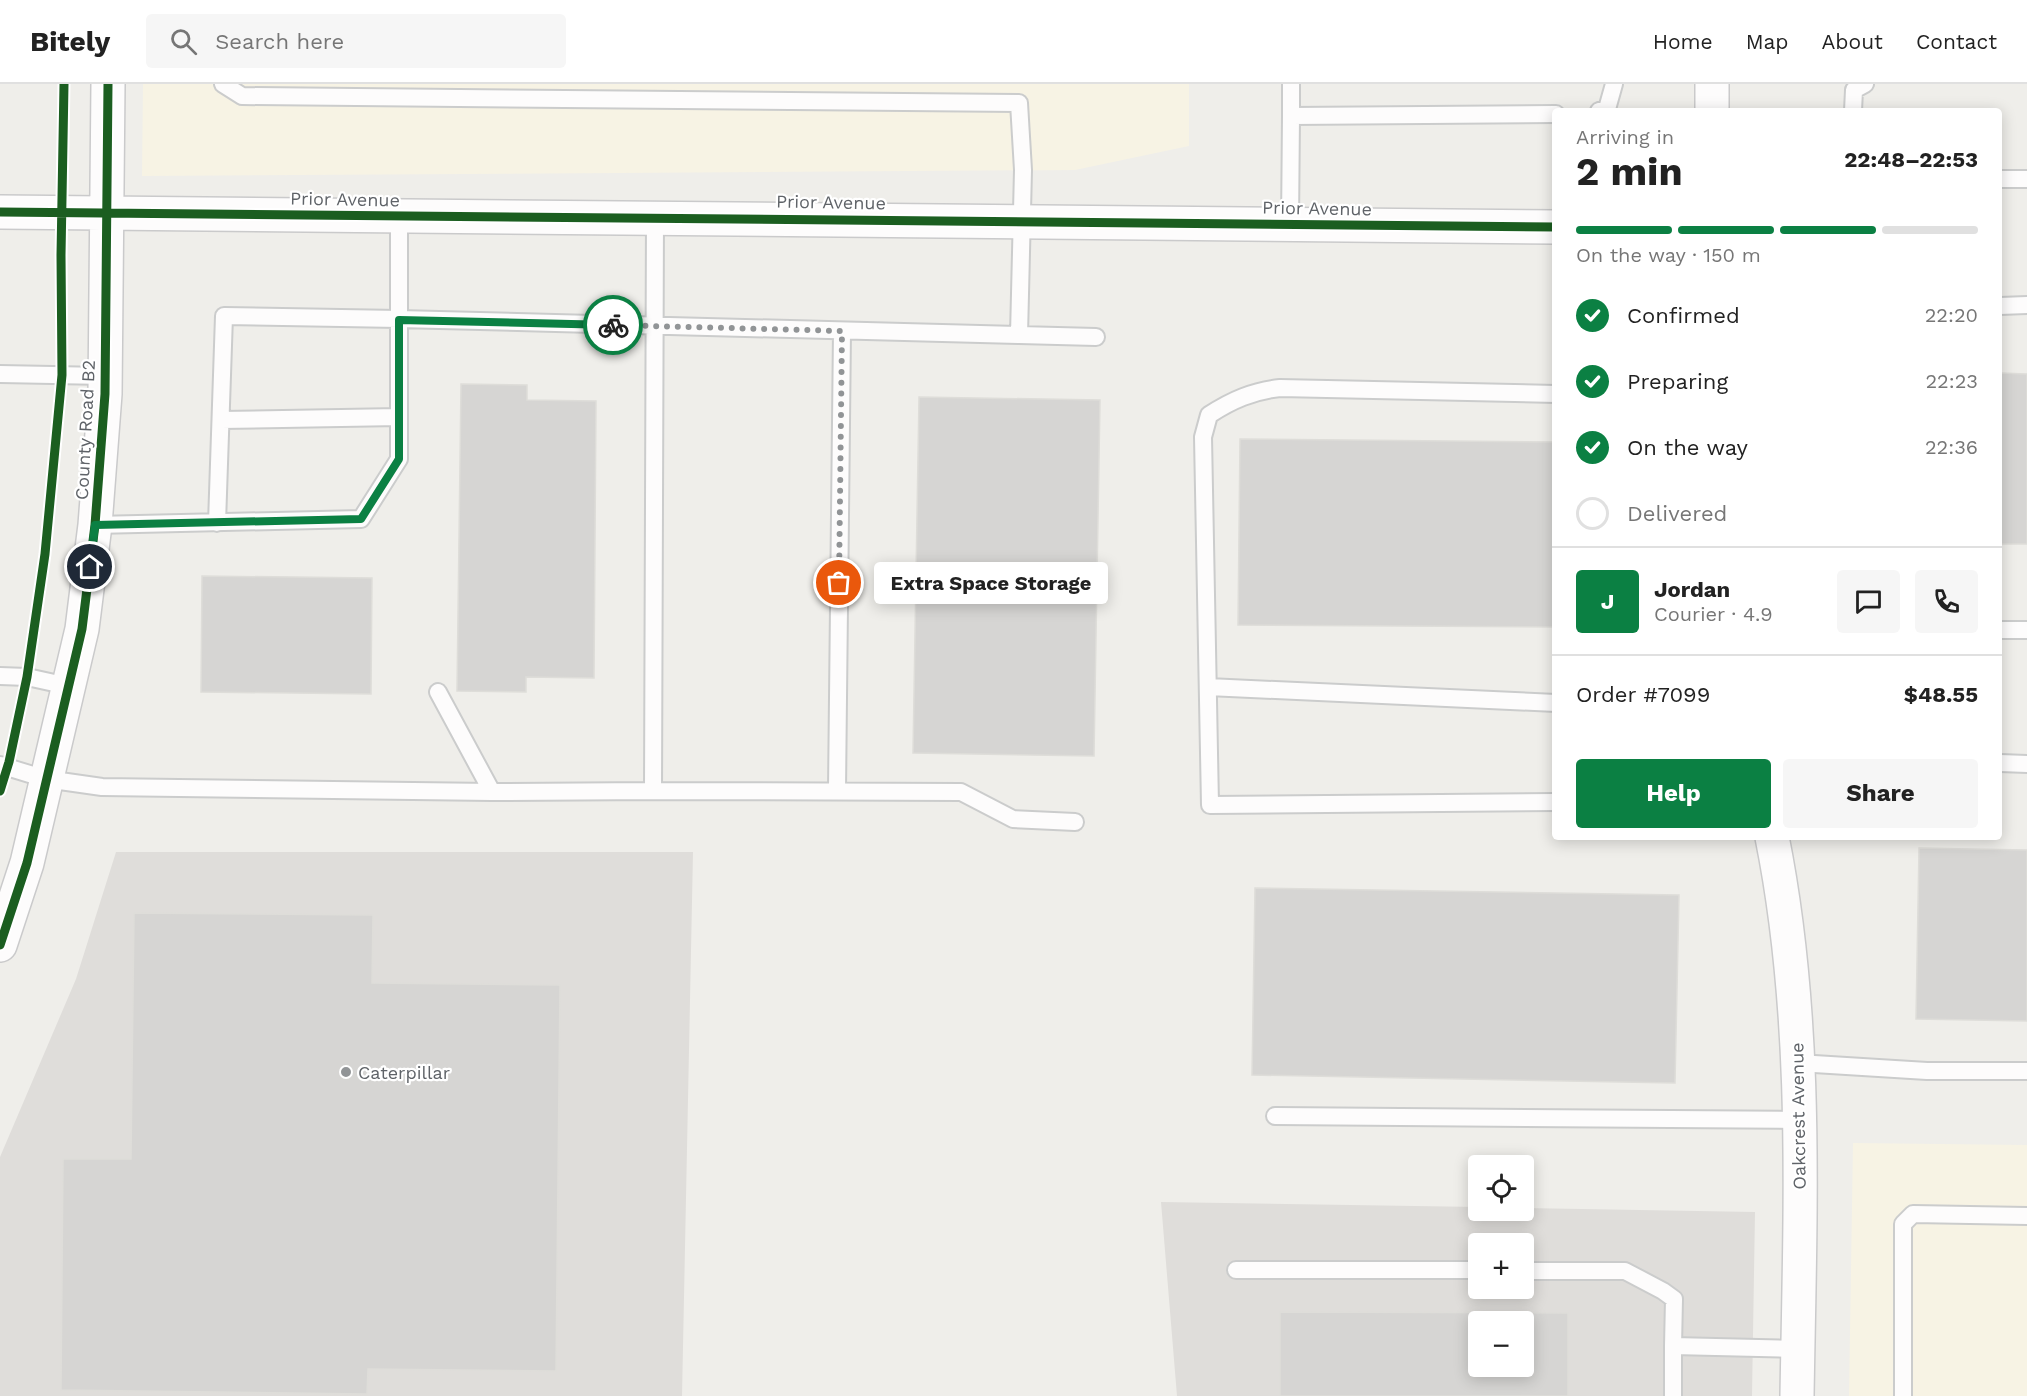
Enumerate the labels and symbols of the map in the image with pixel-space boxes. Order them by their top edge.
street label: Prior Avenue [290,188,400,210]
street label: Prior Avenue [776,191,886,213]
street label: Prior Avenue [1262,197,1372,219]
courier [583,295,643,355]
street label: County Road B2 [71,359,99,501]
pin [64,541,115,592]
pin [813,557,864,608]
callout: Extra Space Storage [875,562,1109,604]
street label: Oakcrest Avenue [1786,1042,1810,1190]
place label: Caterpillar [358,1062,450,1083]
marker: Caterpillar [339,1065,353,1079]

